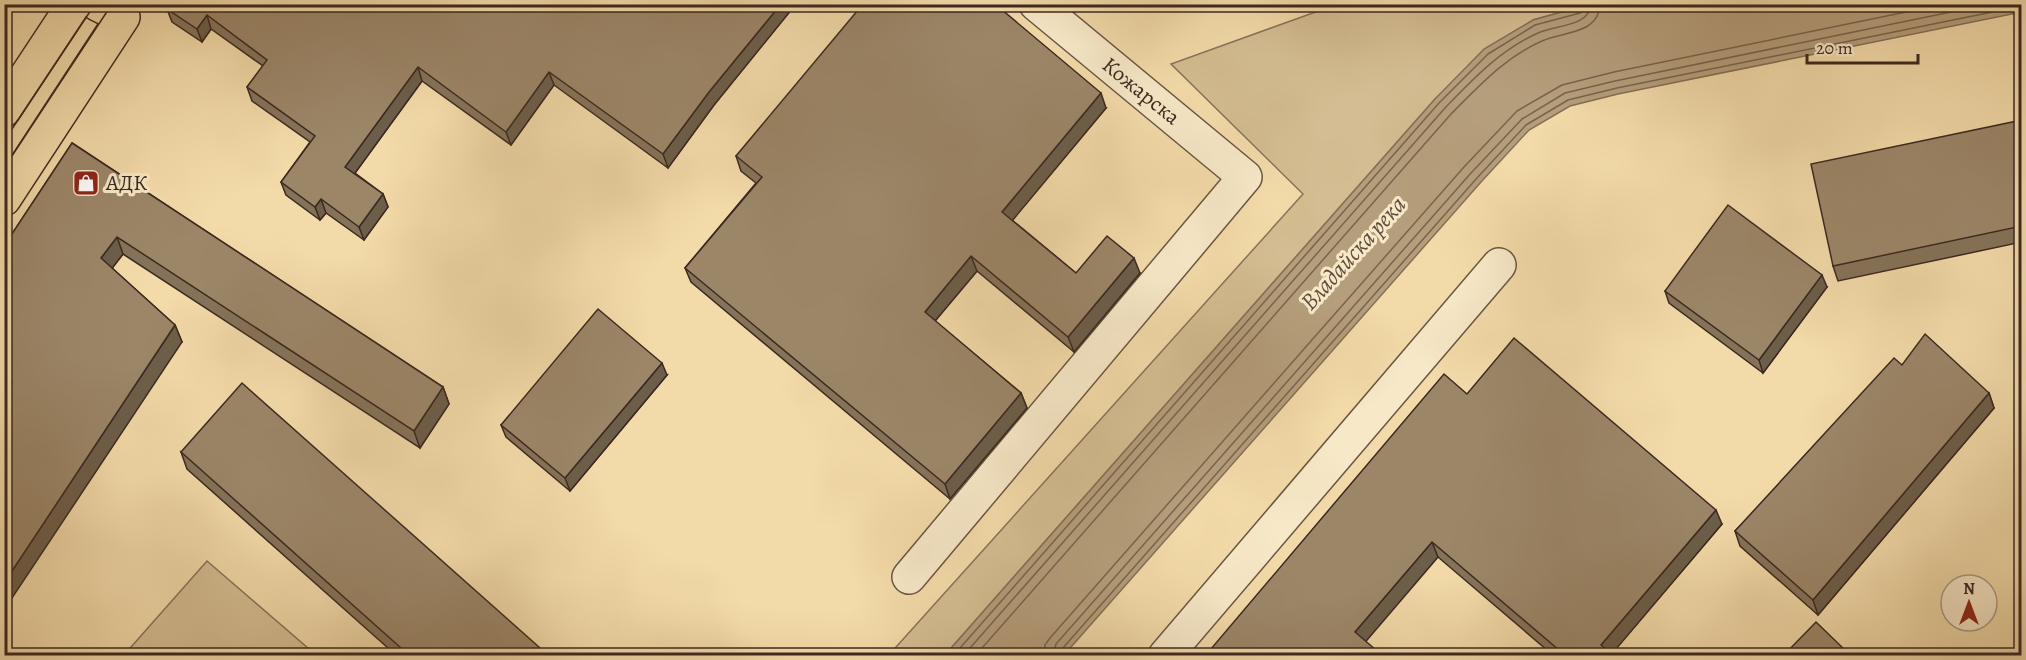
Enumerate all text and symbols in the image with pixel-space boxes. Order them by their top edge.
scale bar [1807,27,1918,65]
text: 20 m [1816,36,1853,60]
street label: Кожарска [1096,50,1187,132]
shop icon: АДК [71,168,101,198]
place label: АДК [105,168,147,198]
water label: Владайска река [1293,189,1413,317]
north arrow [1939,573,1999,633]
text: N [1963,578,1975,600]

